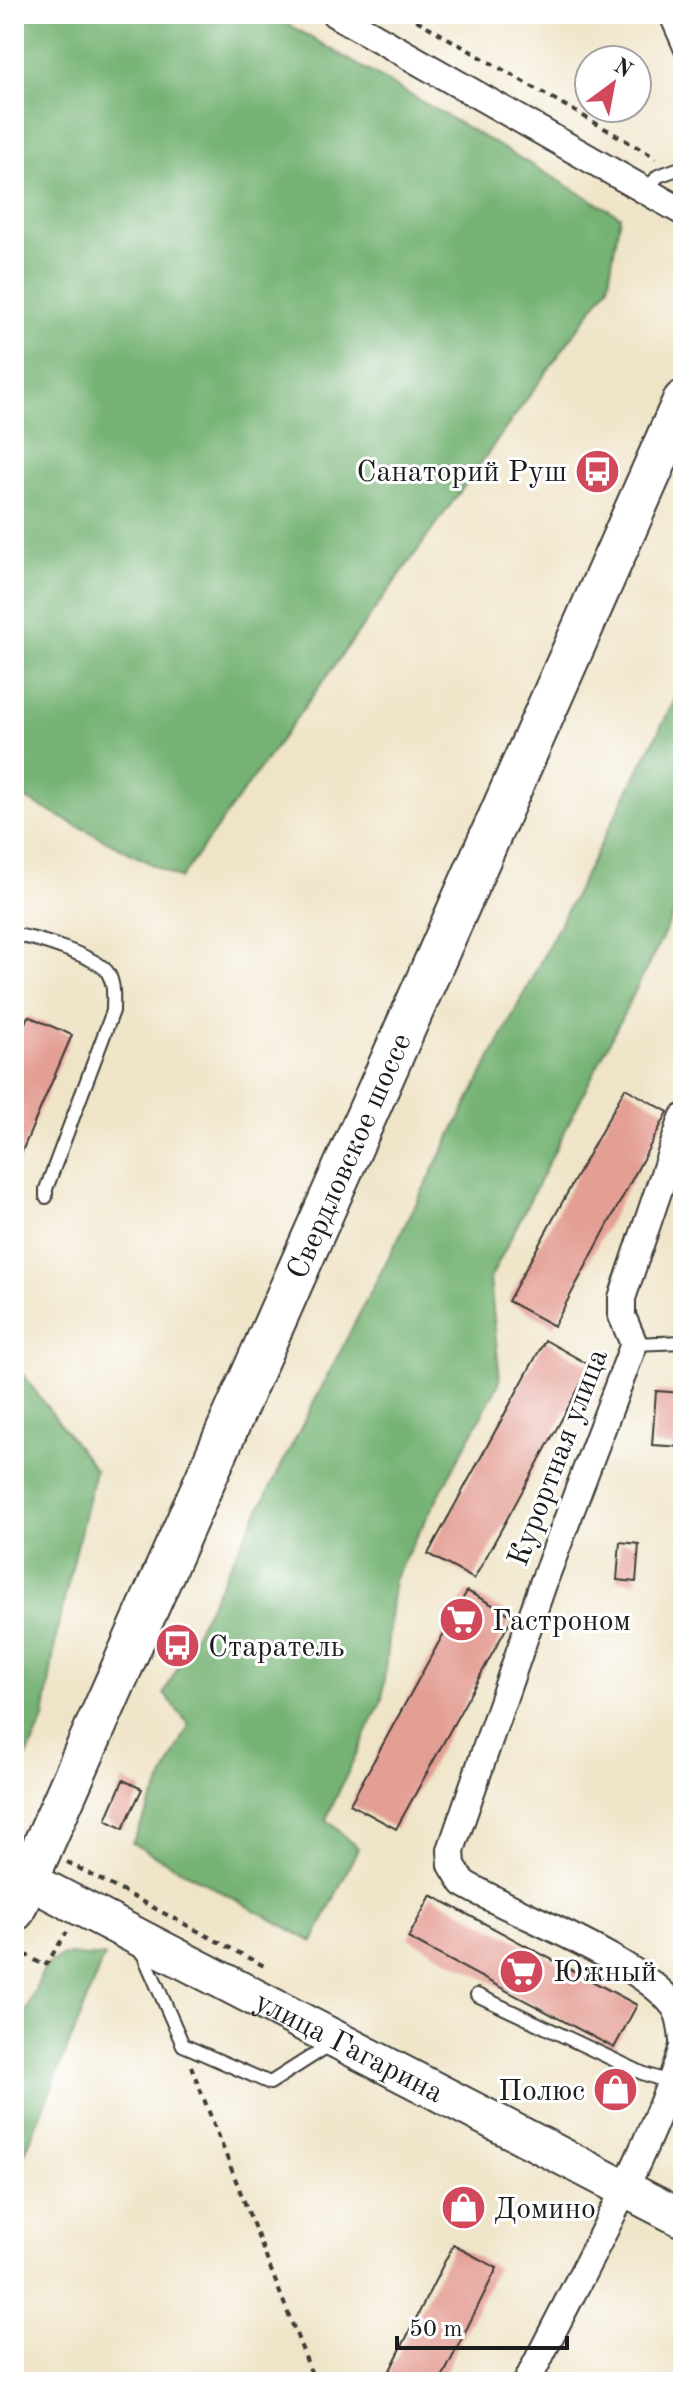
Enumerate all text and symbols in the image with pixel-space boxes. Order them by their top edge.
north arrow [573,44,653,124]
text: N [610,55,636,83]
bus stop icon: Санаторий Руш [574,447,622,495]
place label: Санаторий Руш [356,458,567,488]
street label: Свердловское шоссе [283,1029,418,1284]
street label: Курортная улица [504,1345,614,1570]
supermarket icon: Гастроном [437,1596,485,1644]
place label: Гастроном [492,1607,631,1637]
bus stop icon: Старатель [153,1622,201,1670]
place label: Старатель [208,1633,345,1663]
supermarket icon: Южный [498,1947,546,1995]
place label: Южный [553,1958,657,1988]
street label: улица Гагарина [249,1987,448,2109]
shop icon: Полюс [592,2066,640,2114]
place label: Полюс [498,2077,585,2107]
shop icon: Домино [439,2184,487,2232]
place label: Домино [494,2195,596,2225]
scale bar [397,2300,567,2350]
text: 50 m [409,2318,463,2342]

